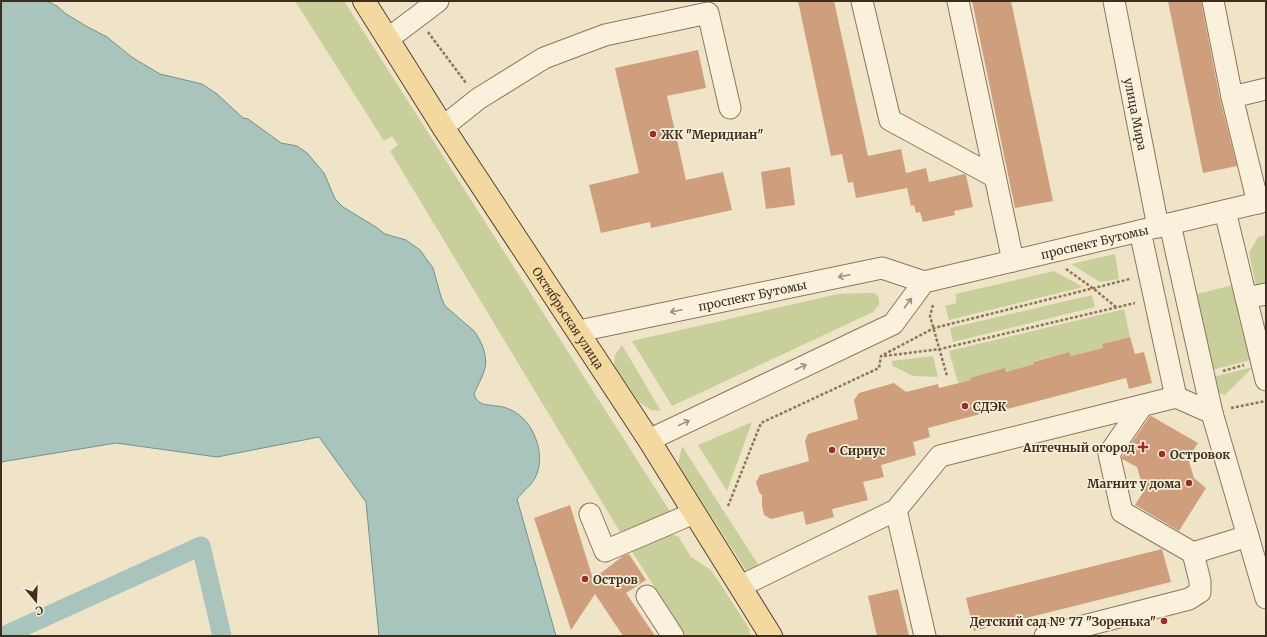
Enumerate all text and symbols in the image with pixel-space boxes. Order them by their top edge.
street label: улица Мира [1122,76,1150,152]
place label: ЖК "Меридиан" [661,127,763,142]
marker: ЖК "Меридиан" [648,129,658,139]
street label: проспект Бутомы [1039,222,1150,262]
street label: Октябрьская улица [530,264,608,372]
one-way arrow [838,272,851,280]
street label: проспект Бутомы [697,276,808,314]
one-way arrow [904,298,912,309]
one-way arrow [670,307,683,315]
one-way arrow [795,363,807,370]
place label: СДЭК [973,399,1006,414]
marker: СДЭК [960,401,970,411]
one-way arrow [678,419,690,426]
place label: Аптечный огород [1022,440,1135,455]
marker: Аптечный огород [1138,442,1148,452]
place label: Сириус [840,443,885,458]
marker: Сириус [827,445,837,455]
place label: Островок [1170,447,1230,462]
marker: Островок [1157,449,1167,459]
place label: Магнит у дома [1087,476,1181,491]
marker: Магнит у дома [1184,478,1194,488]
place label: Остров [593,572,639,587]
marker: Остров [580,574,590,584]
north arrow [16,581,56,621]
text: С [34,603,45,618]
place label: Детский сад № 77 "Зоренька" [970,614,1156,629]
marker: Детский сад № 77 "Зоренька" [1159,616,1169,626]

